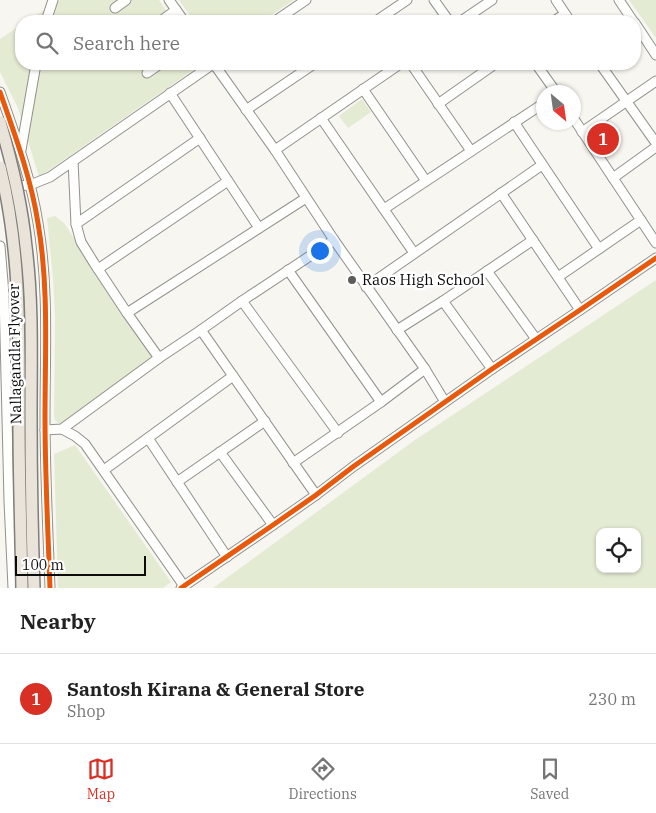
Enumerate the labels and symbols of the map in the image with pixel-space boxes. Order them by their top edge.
north arrow [536,85,581,130]
pin: 1 [587,120,619,158]
your location [307,238,333,264]
place label: Raos High School [362,270,485,289]
marker: Raos High School [346,274,358,286]
street label: Nallagandla Flyover [4,283,25,425]
scale bar [15,553,146,576]

